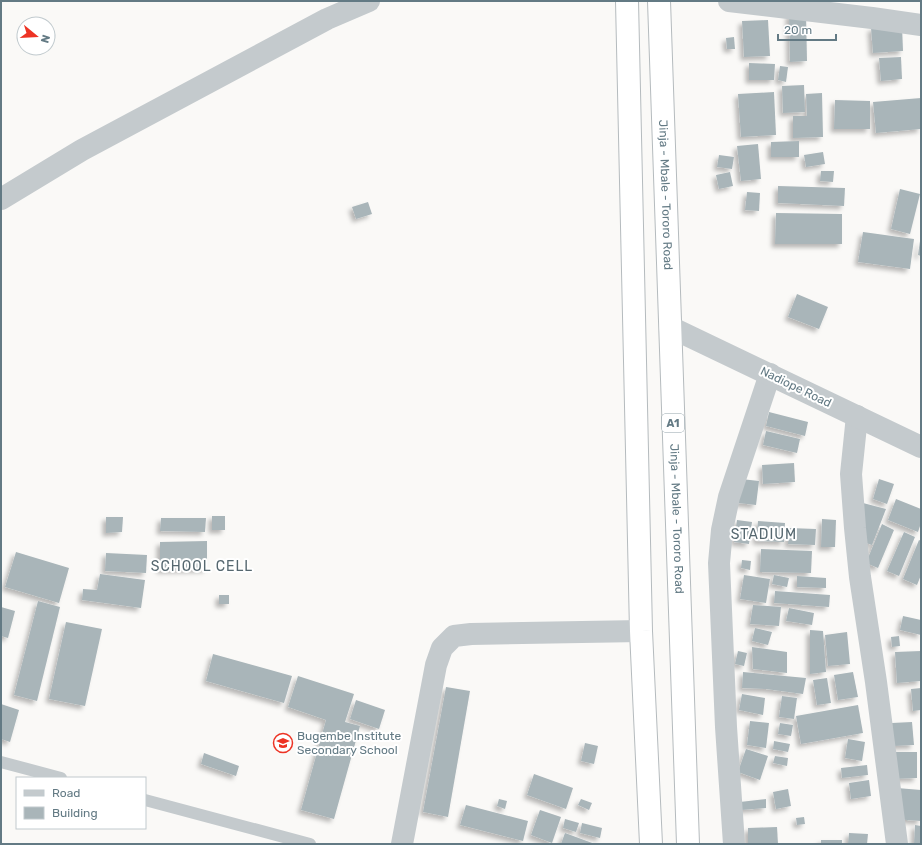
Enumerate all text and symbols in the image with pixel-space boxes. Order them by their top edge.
north arrow [16,16,56,56]
scale bar [778,16,836,42]
text: 20 m [784,23,812,37]
text: N [38,33,52,45]
street label: Jinja - Mbale - Tororo Road [656,120,675,270]
street label: Nadiope Road [758,364,834,410]
road number: A1 [662,414,684,432]
street label: Jinja - Mbale - Tororo Road [667,443,686,594]
district label: STADIUM [731,526,797,543]
district label: SCHOOL CELL [151,558,253,575]
place label: Bugembe Institute Secondary School [297,729,401,757]
school or university icon: Bugembe Institute Secondary School [272,732,294,754]
legend [16,777,146,829]
text: Road [52,786,80,800]
text: Building [52,806,98,820]

